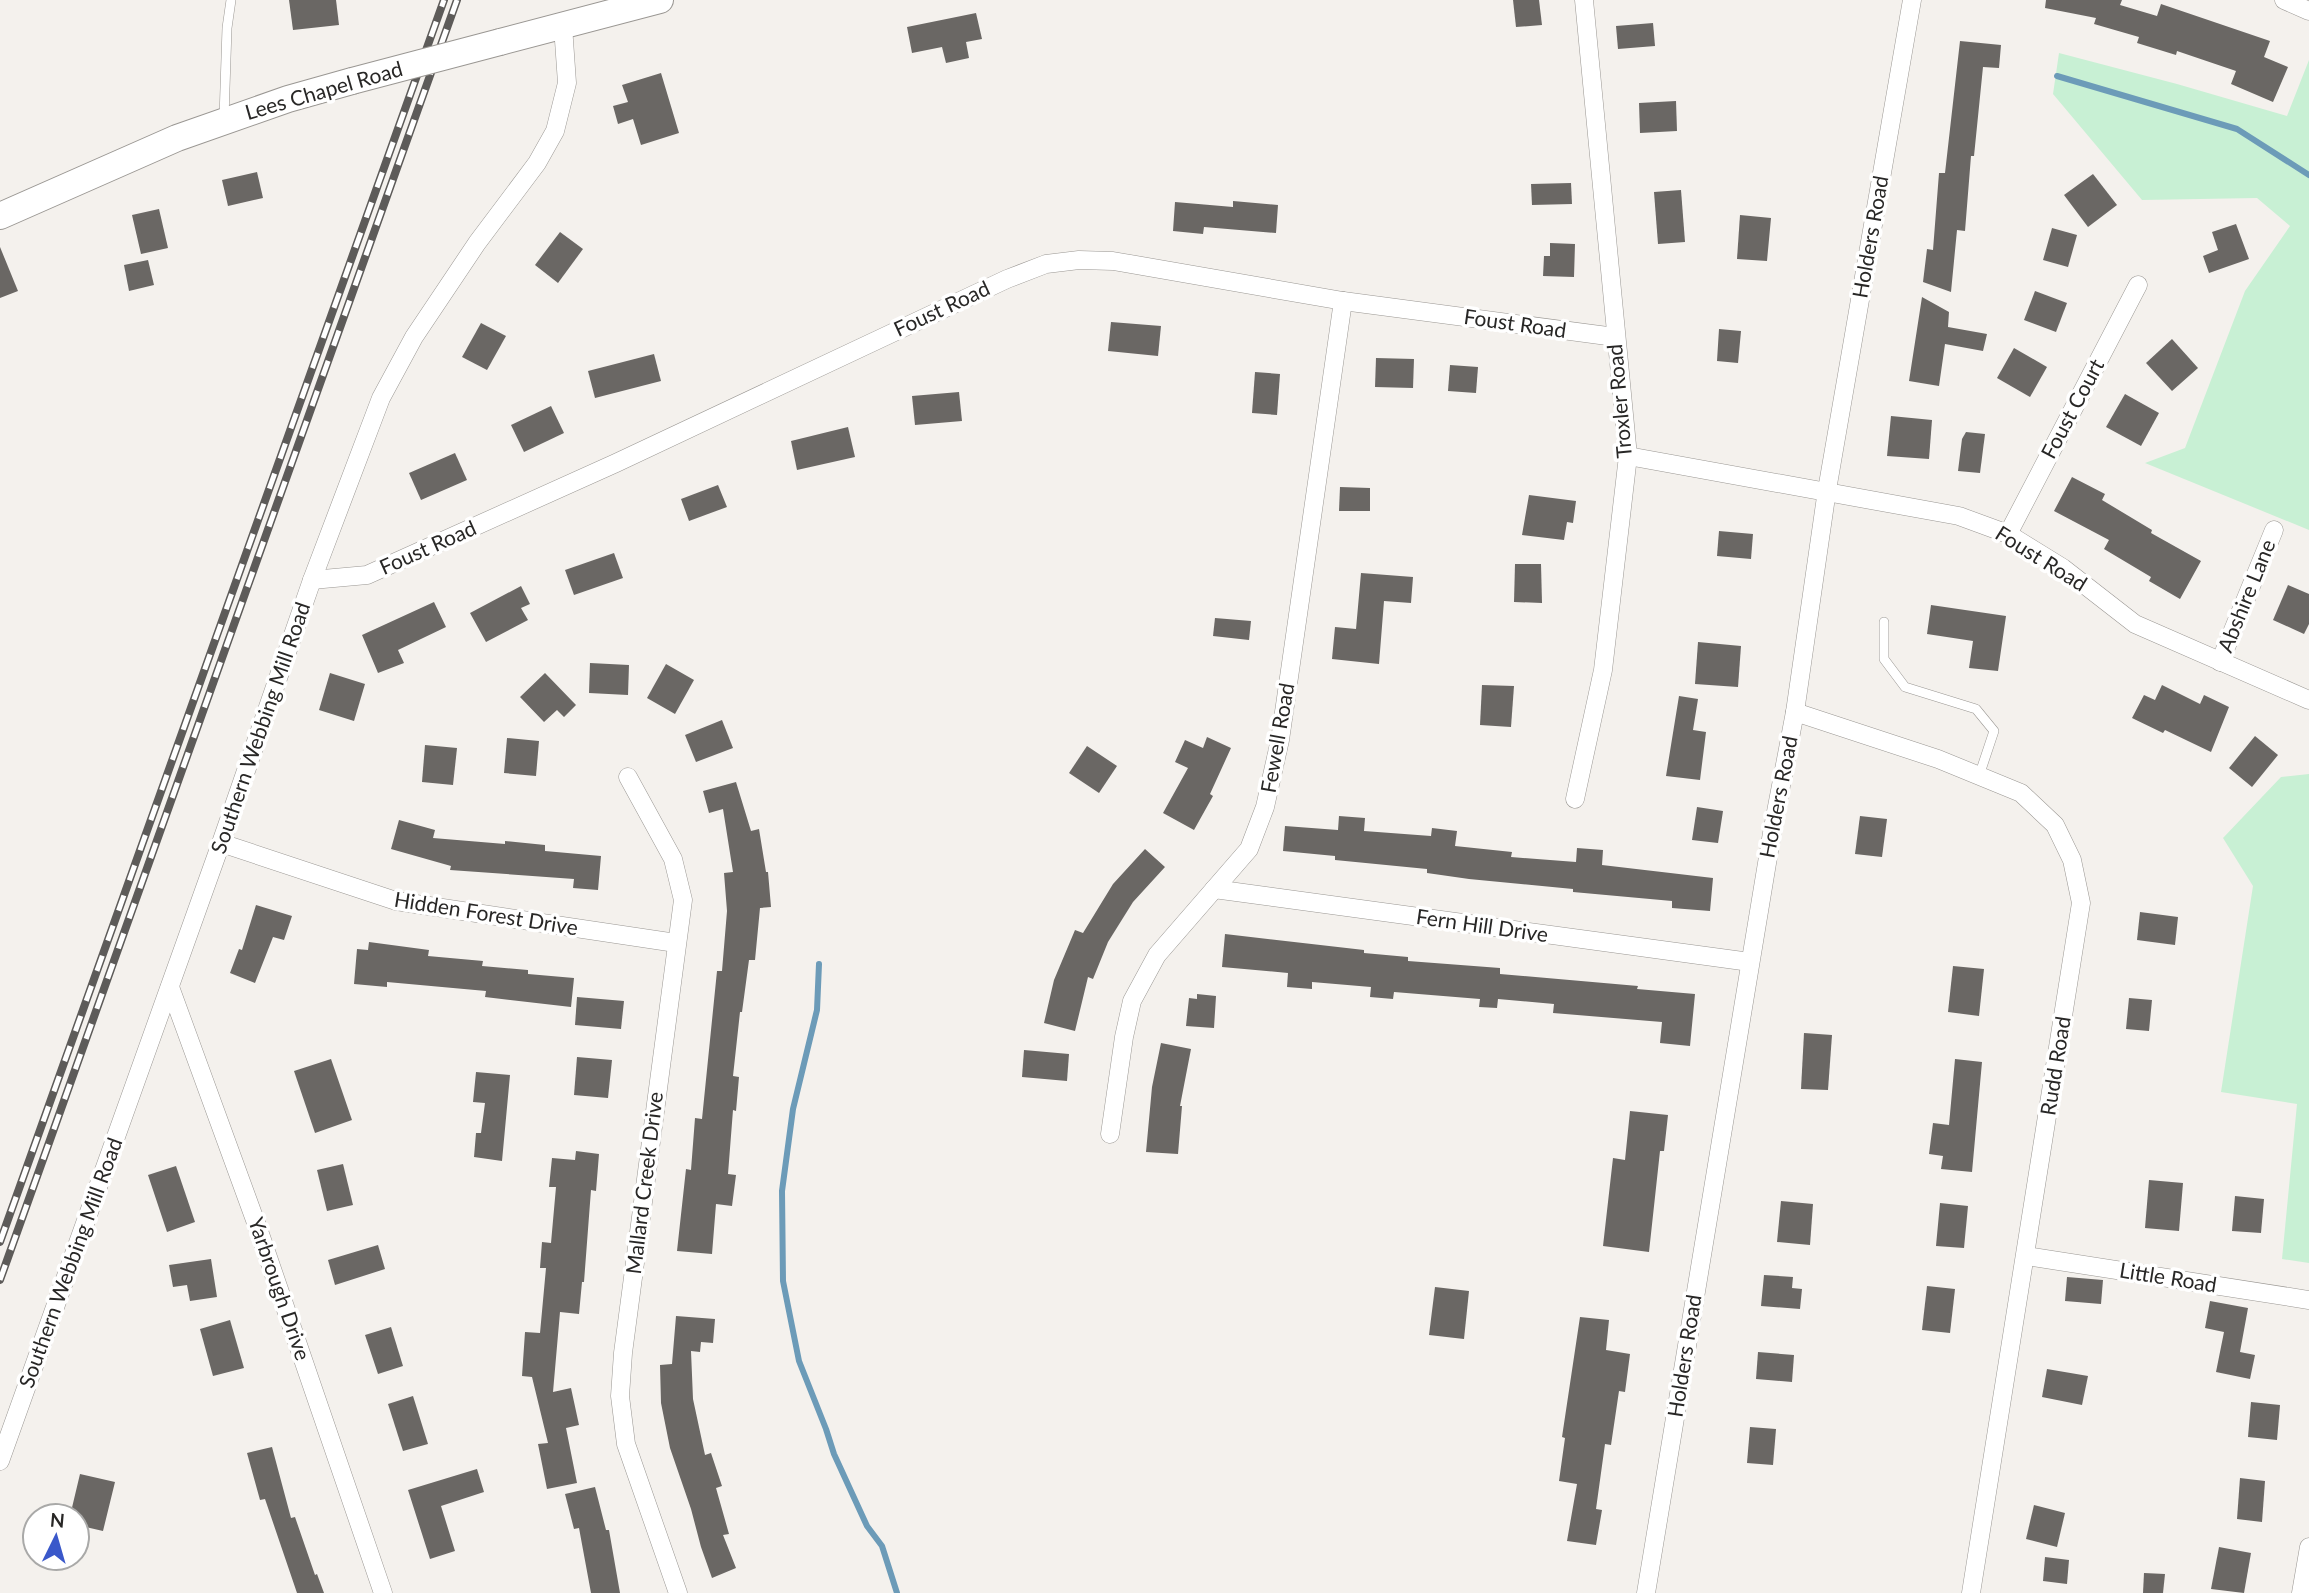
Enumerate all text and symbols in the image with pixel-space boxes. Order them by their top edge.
street label: Lees Chapel Road [242,55,405,124]
street label: Holders Road [1846,173,1893,300]
street label: Foust Road [889,275,993,341]
street label: Foust Road [1462,303,1568,342]
street label: Troxler Road [1601,343,1636,459]
street label: Foust Court [2035,354,2109,462]
street label: Foust Road [375,514,480,579]
street label: Foust Road [1991,520,2092,596]
street label: Abshire Lane [2212,535,2280,656]
street label: Southern Webbing Mill Road [205,599,314,856]
street label: Fewell Road [1255,681,1298,795]
street label: Holders Road [1753,733,1802,860]
street label: Hidden Forest Drive [392,886,580,939]
street label: Fern Hill Drive [1415,903,1550,946]
street label: Rudd Road [2034,1014,2075,1117]
street label: Mallard Creek Drive [620,1090,667,1276]
street label: Southern Webbing Mill Road [13,1134,127,1391]
street label: Yarbrough Drive [244,1214,317,1363]
street label: Little Road [2118,1256,2219,1297]
street label: Holders Road [1661,1293,1706,1419]
north arrow [21,1502,91,1572]
text: N [49,1507,66,1532]

